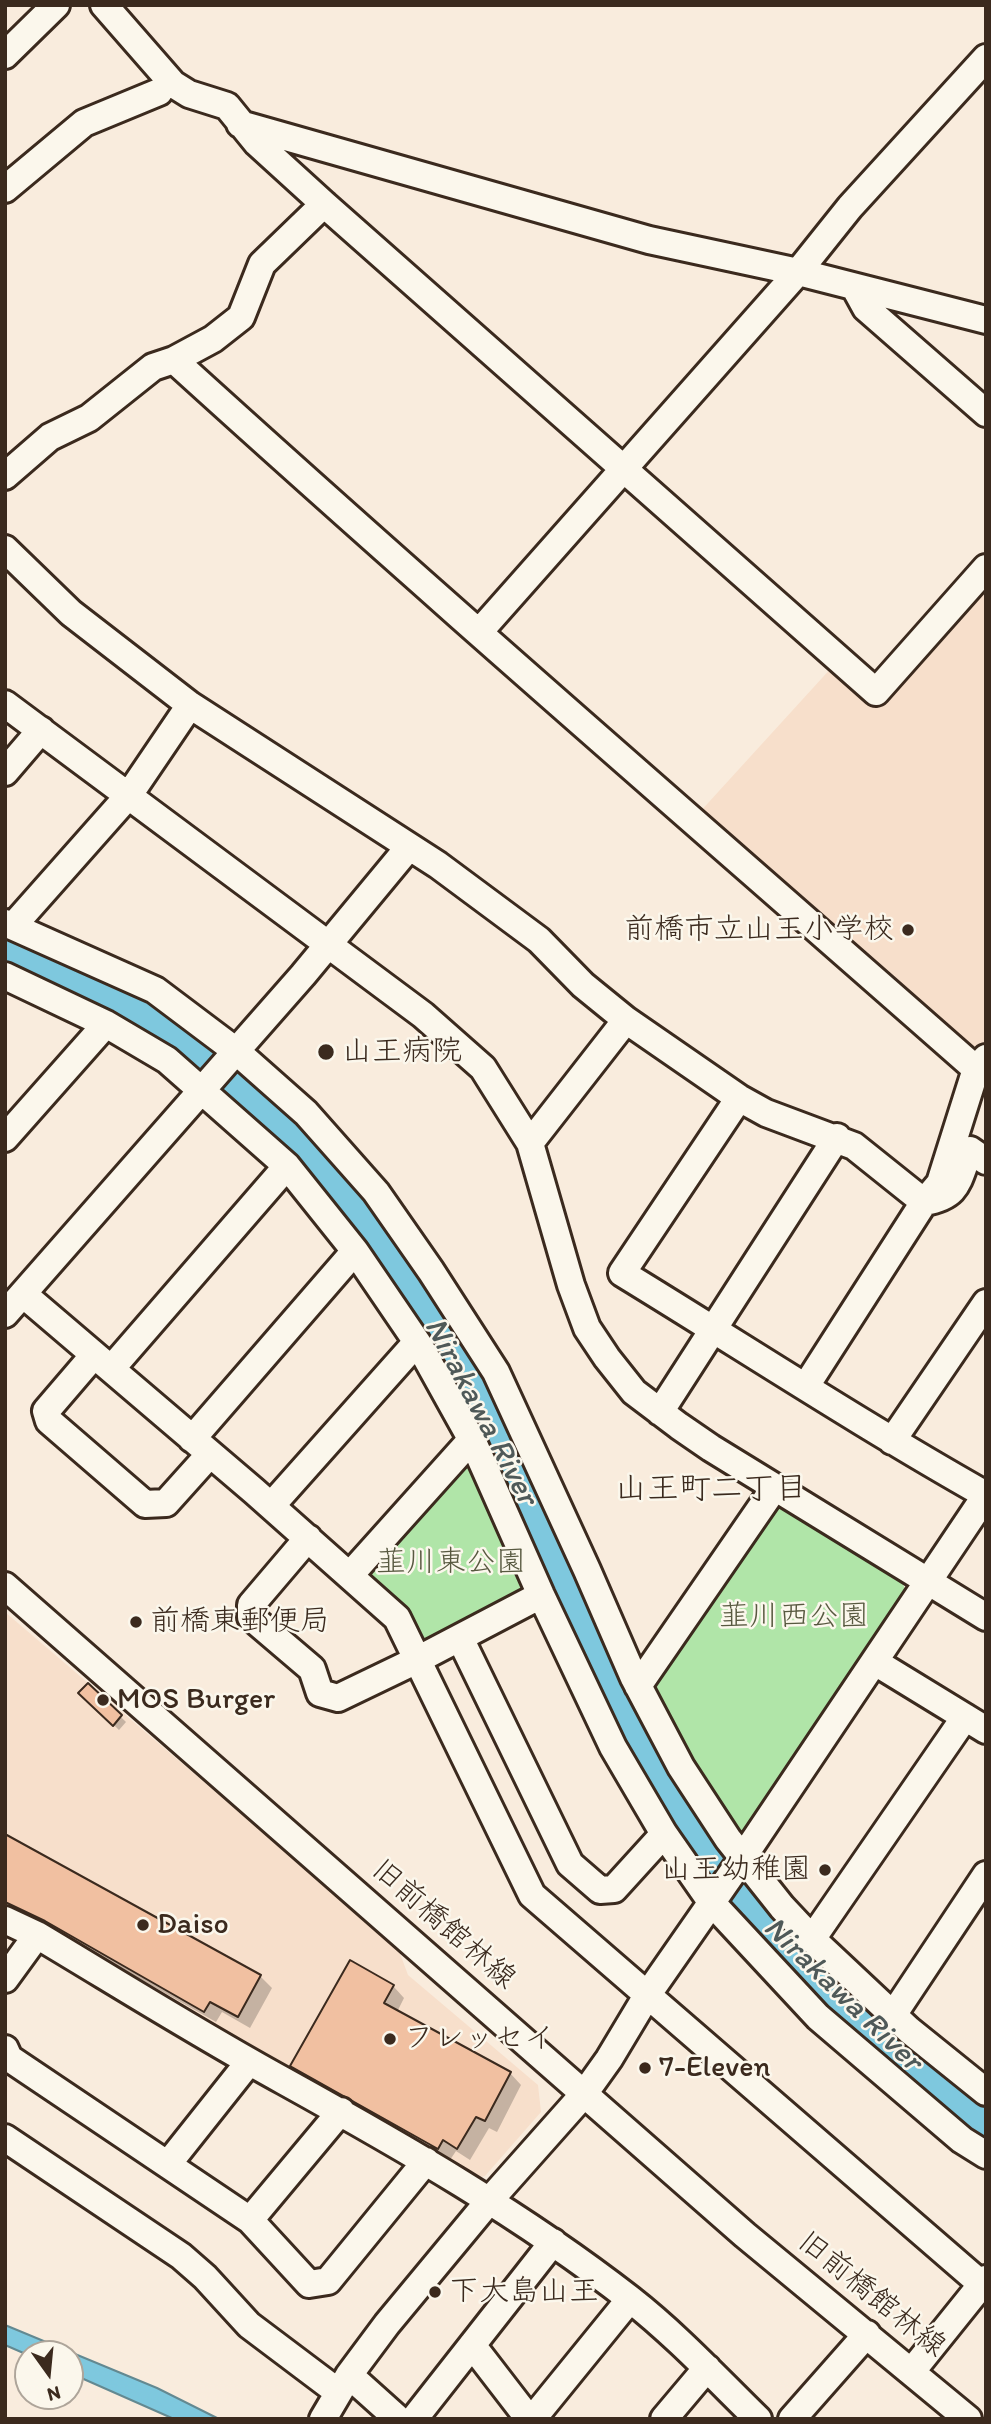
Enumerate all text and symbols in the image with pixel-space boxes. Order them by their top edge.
place label: 前橋市立山王小学校 [624,912,894,948]
marker: 前橋市立山王小学校 [900,922,916,938]
place label: 山王病院 [342,1034,462,1070]
marker: 山王病院 [316,1042,336,1062]
water label: Nirakawa River [415,1312,545,1512]
district label: 山王町二丁目 [615,1471,807,1509]
park label: 韮川東公園 [376,1545,526,1581]
park label: 韮川西公園 [719,1599,869,1635]
place label: 前橋東郵便局 [150,1604,330,1640]
marker: 前橋東郵便局 [128,1614,144,1630]
place label: MOS Burger [117,1682,275,1718]
marker: MOS Burger [95,1692,111,1708]
street label: 旧前橋館林線 [363,1852,523,1998]
place label: 山王幼稚園 [661,1852,811,1888]
marker: 山王幼稚園 [817,1862,833,1878]
place label: Daiso [157,1907,229,1943]
water label: Nirakawa River [754,1909,930,2081]
marker: Daiso [135,1917,151,1933]
place label: フレッセイ [404,2021,554,2057]
marker: フレッセイ [382,2031,398,2047]
place label: 7-Eleven [659,2050,770,2086]
marker: 7-Eleven [637,2060,653,2076]
street label: 旧前橋館林線 [790,2224,952,2366]
place label: 下大島山王 [449,2274,599,2310]
marker: 下大島山王 [427,2284,443,2300]
north arrow [14,2340,84,2410]
text: N [45,2381,63,2407]

